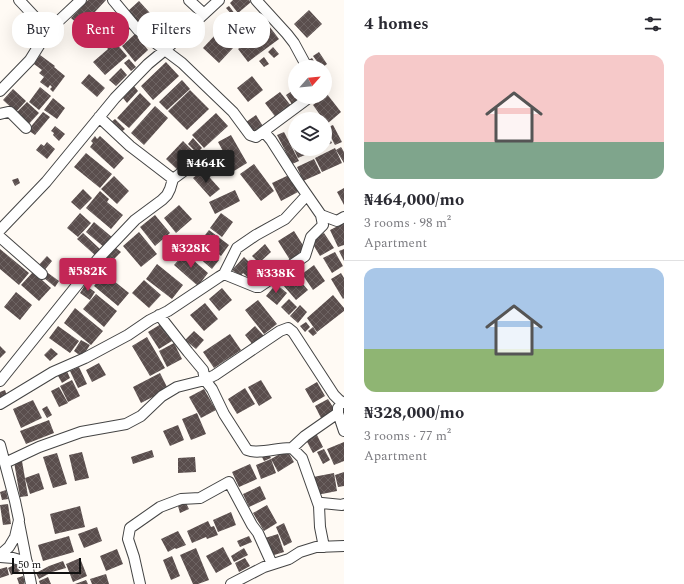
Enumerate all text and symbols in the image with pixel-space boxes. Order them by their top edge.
text: 4 homes [364,11,429,37]
chip: Buy [12,12,64,48]
chip: Rent [72,12,129,48]
chip: Filters [137,12,205,48]
chip: New [213,12,270,48]
icon: filters [642,13,664,35]
north arrow [288,60,332,104]
map controls [288,60,332,156]
icon: home [478,81,550,153]
button: layers [288,112,332,156]
pin: ₦464K [178,150,234,184]
text: ₦464K [186,153,226,173]
text: ₦464,000/mo [364,187,464,213]
text: 3 rooms · 98 m² [364,213,451,233]
text: Apartment [364,233,427,253]
pin: ₦328K [163,235,219,269]
text: ₦328K [171,238,211,258]
pin: ₦582K [60,258,116,292]
pin: ₦338K [248,260,304,294]
text: ₦582K [68,261,108,281]
text: ₦338K [256,263,296,283]
icon: home [478,294,550,366]
text: ₦328,000/mo [364,400,464,426]
text: 3 rooms · 77 m² [364,426,451,446]
text: Apartment [364,446,427,466]
scale bar [12,556,81,575]
text: 50 m [18,556,41,573]

